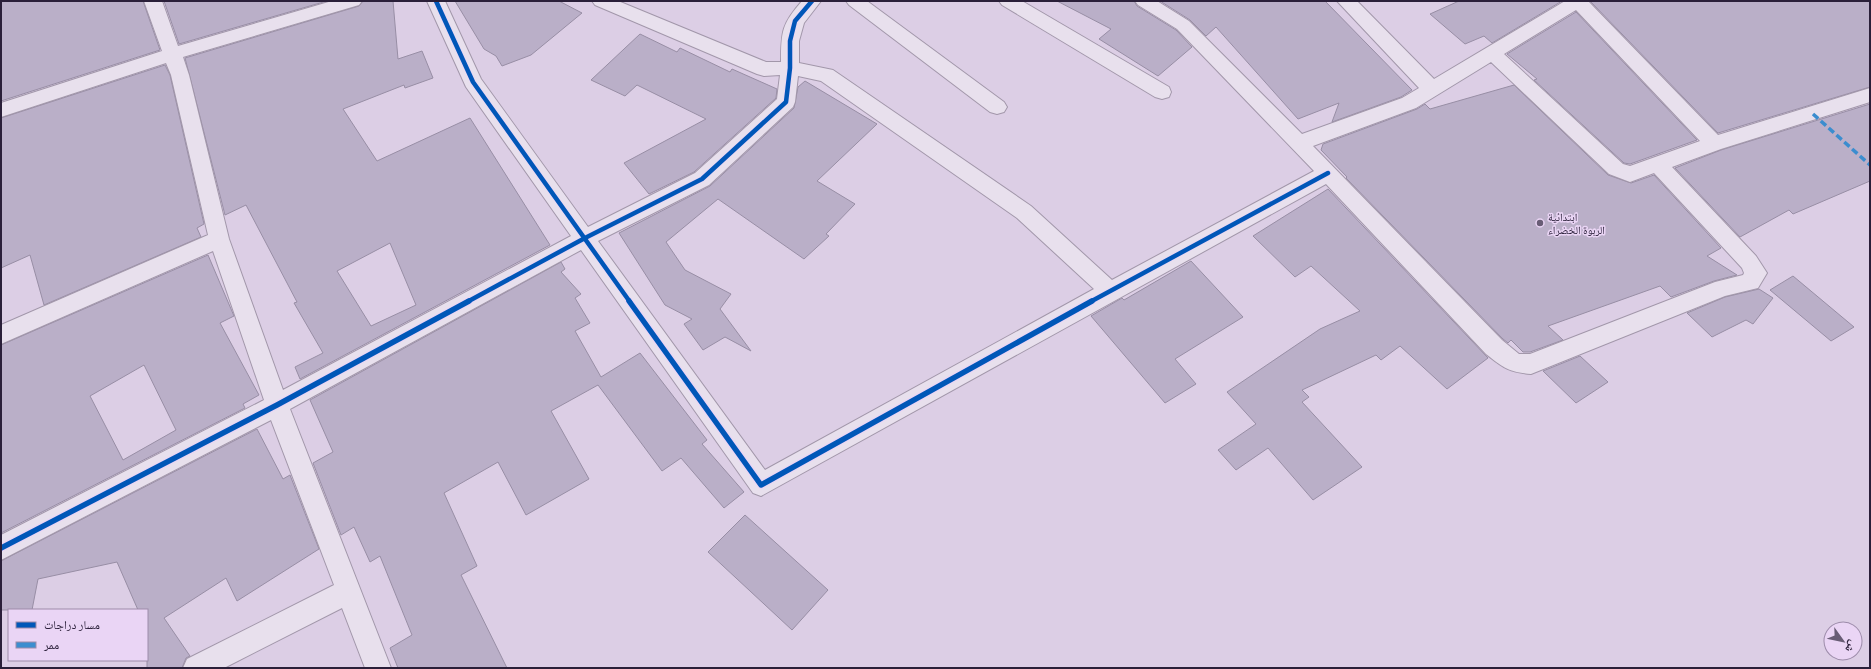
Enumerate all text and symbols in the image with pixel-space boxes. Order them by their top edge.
place label: ابتدائية الربوة الخضراء [1548,211,1605,237]
marker: ابتدائية الربوة الخضراء [1535,218,1545,228]
legend [8,609,148,661]
text: مسار دراجات [44,618,100,632]
north arrow [1823,621,1863,661]
text: ش [1841,637,1860,655]
text: ممر [43,638,59,652]

